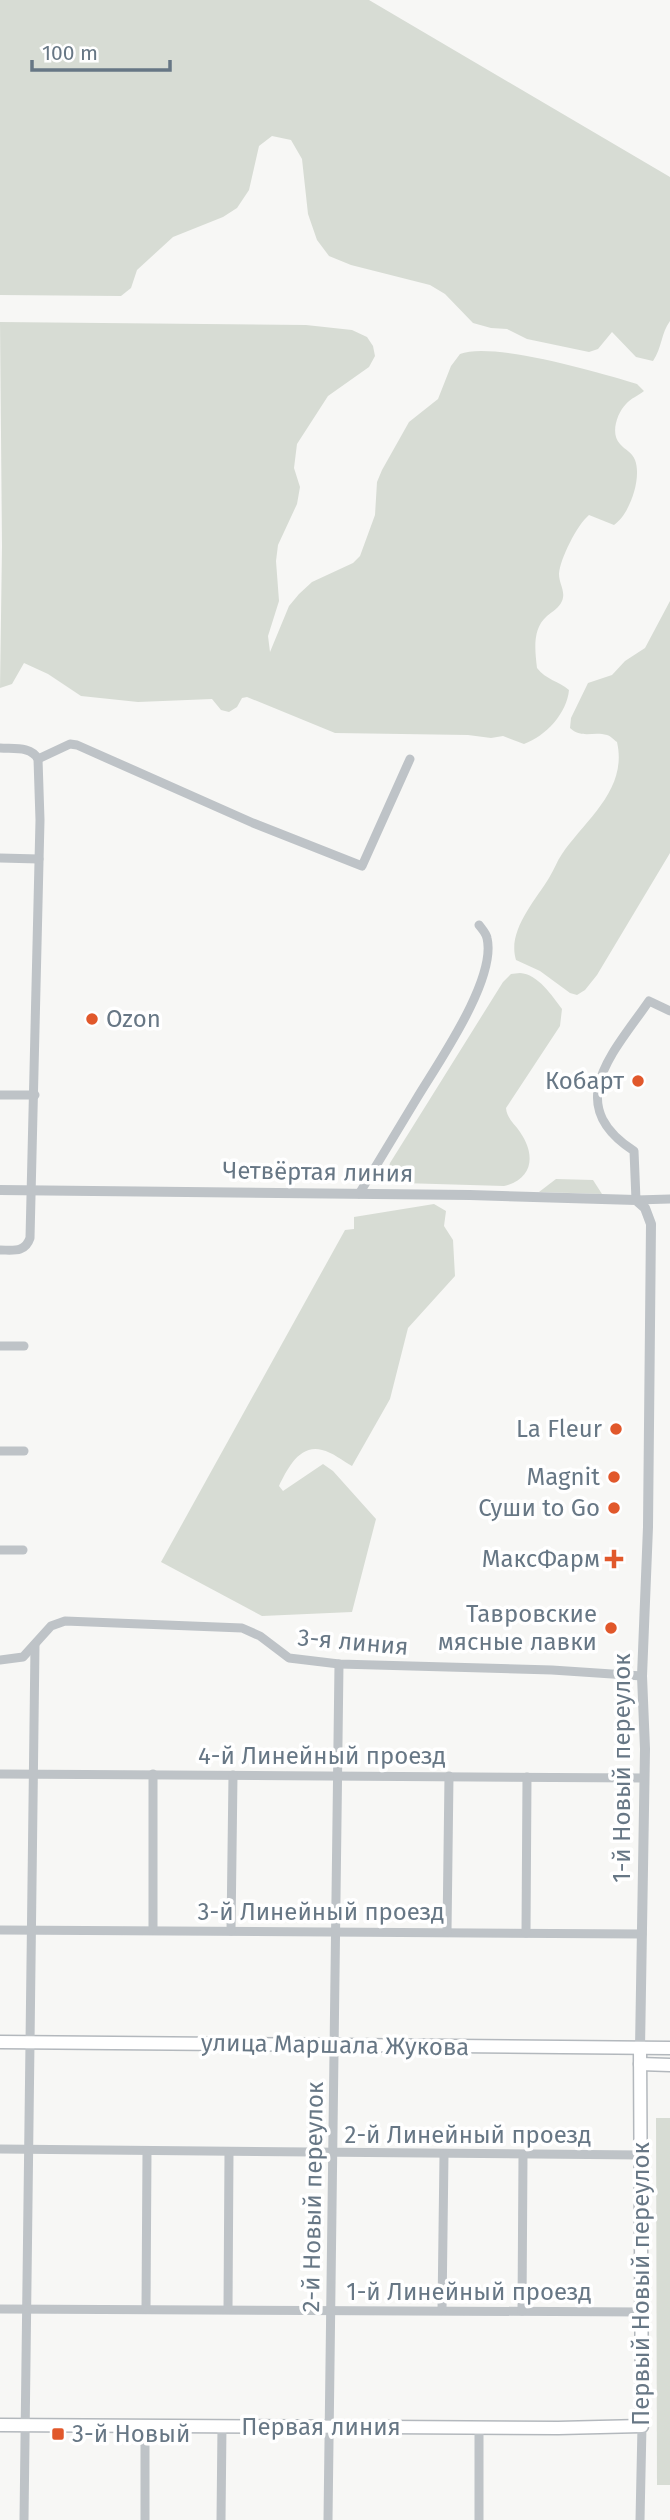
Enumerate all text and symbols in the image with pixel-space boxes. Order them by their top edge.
scale bar [32,28,170,72]
text: 100 m [42,40,98,66]
place label: Ozon [106,1005,161,1033]
marker: Ozon [84,1011,100,1027]
place label: Кобарт [545,1067,624,1095]
marker: Кобарт [630,1073,646,1089]
street label: Четвёртая линия [222,1156,414,1188]
place label: La Fleur [516,1415,603,1443]
marker: La Fleur [608,1421,624,1437]
place label: Magnit [527,1463,600,1491]
marker: Magnit [606,1469,622,1485]
place label: Суши to Go [478,1494,600,1522]
marker: Суши to Go [606,1500,622,1516]
place label: МаксФарм [482,1545,600,1573]
marker: МаксФарм [606,1551,622,1567]
place label: Тавровские мясные лавки [438,1600,597,1656]
marker: Тавровские мясные лавки [603,1620,619,1636]
street label: 3-я линия [297,1623,409,1661]
street label: 1-й Новый переулок [608,1653,636,1883]
street label: 4-й Линейный проезд [198,1742,446,1770]
street label: 3-й Линейный проезд [197,1898,445,1926]
street label: улица Маршала Жукова [201,2029,469,2061]
street label: 2-й Новый переулок [297,2081,329,2313]
street label: 2-й Линейный проезд [345,2121,591,2149]
street label: Первый Новый переулок [627,2141,655,2426]
street label: 1-й Линейный проезд [346,2278,592,2306]
street label: Первая линия [241,2413,401,2441]
place label: 3-й Новый [72,2420,190,2448]
marker: 3-й Новый [50,2426,66,2442]

